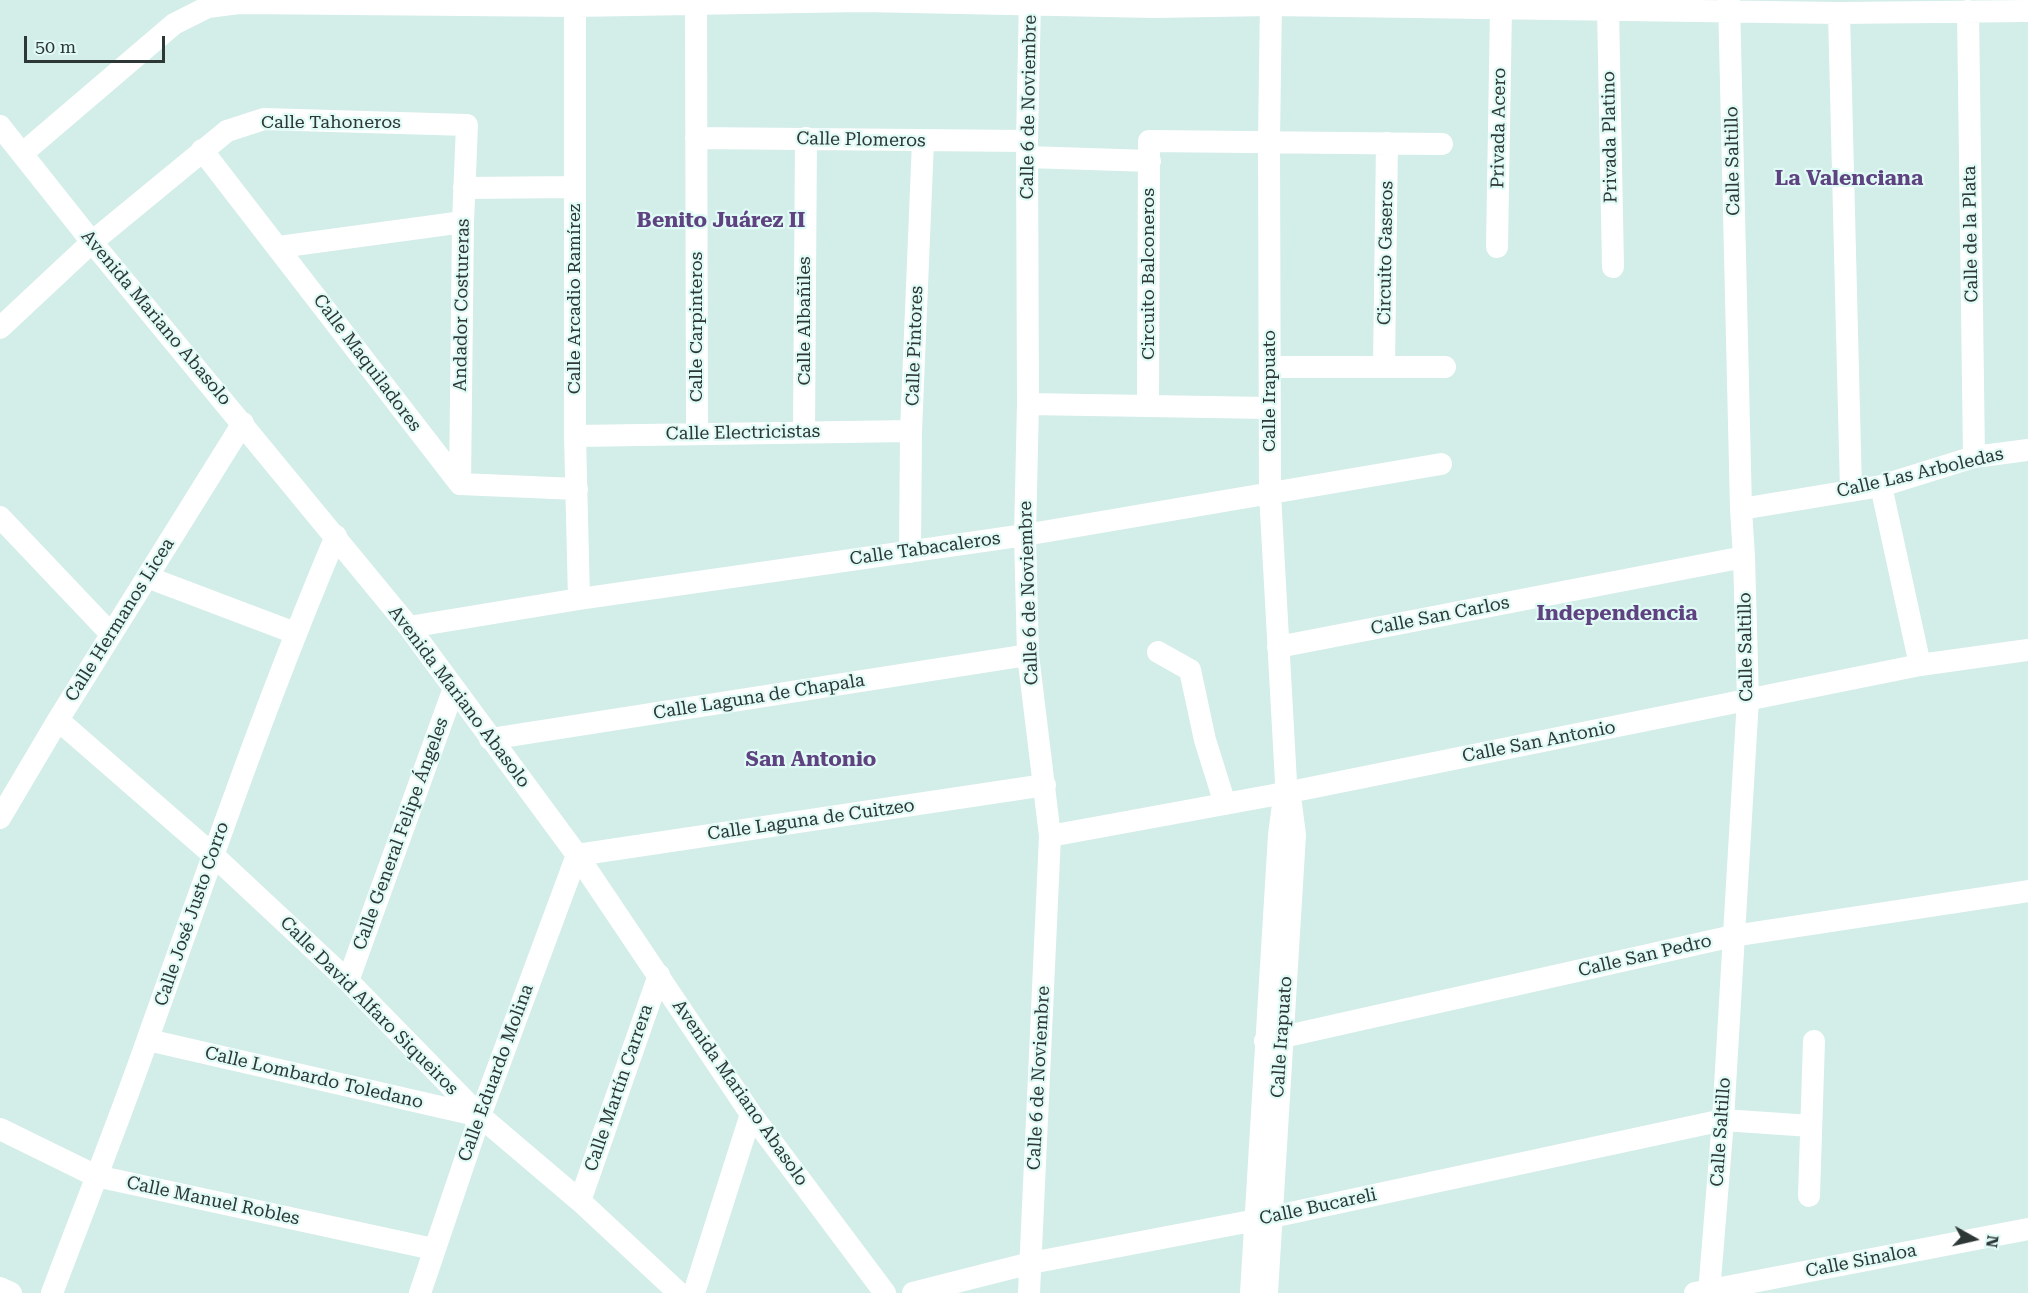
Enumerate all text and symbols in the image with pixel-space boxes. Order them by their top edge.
street label: Calle 6 de Noviembre [1017,15,1041,199]
scale bar [27,24,168,62]
text: 50 m [35,36,76,57]
street label: Privada Acero [1487,67,1511,189]
street label: Privada Platino [1598,71,1622,203]
street label: Calle Saltillo [1721,106,1745,216]
street label: Calle Tahoneros [261,112,401,134]
street label: Calle Plomeros [796,128,926,152]
street label: Calle de la Plata [1959,165,1983,303]
district label: La Valenciana [1775,166,1923,192]
street label: Circuito Gaseros [1374,181,1398,325]
street label: Circuito Balconeros [1138,188,1160,360]
street label: Calle Arcadio Ramírez [564,204,586,394]
district label: Benito Juárez II [637,208,805,234]
street label: Andador Costureras [450,218,474,392]
street label: Avenida Mariano Abasolo [76,226,236,410]
street label: Calle Carpinteros [686,252,708,402]
street label: Calle Albañiles [794,256,816,386]
street label: Calle Pintores [902,285,928,407]
street label: Calle Maquiladores [308,290,426,436]
street label: Calle Irapuato [1259,330,1281,452]
street label: Calle Electricistas [666,421,820,445]
street label: Calle Las Arboledas [1835,443,2005,503]
street label: Calle 6 de Noviembre [1015,500,1043,686]
street label: Calle Tabacaleros [848,528,1002,570]
street label: Calle Hermanos Licea [61,534,179,706]
street label: Calle San Carlos [1369,592,1511,640]
street label: Calle Saltillo [1734,592,1758,702]
district label: Independencia [1536,601,1698,627]
street label: Avenida Mariano Abasolo [384,602,534,792]
street label: Calle Laguna de Chapala [652,670,866,724]
street label: Calle General Felipe Ángeles [349,715,453,953]
street label: Calle San Antonio [1461,717,1617,767]
district label: San Antonio [746,747,876,773]
street label: Calle Laguna de Cuitzeo [706,795,916,845]
street label: Calle José Justo Corro [150,819,234,1009]
street label: Calle David Alfaro Siqueiros [275,912,463,1100]
street label: Calle San Pedro [1576,930,1714,982]
street label: Calle Irapuato [1267,975,1297,1099]
street label: Calle Eduardo Molina [454,981,538,1165]
street label: Calle 6 de Noviembre [1023,985,1055,1171]
street label: Avenida Mariano Abasolo [667,996,813,1190]
street label: Calle Martín Carrera [580,1002,658,1174]
street label: Calle Lombardo Toledano [203,1042,425,1114]
street label: Calle Saltillo [1706,1077,1736,1187]
street label: Calle Manuel Robles [125,1172,301,1230]
street label: Calle Bucareli [1257,1184,1379,1230]
north arrow [1944,1209,2004,1269]
text: N [1982,1234,2003,1249]
street label: Calle Sinaloa [1804,1240,1918,1282]

